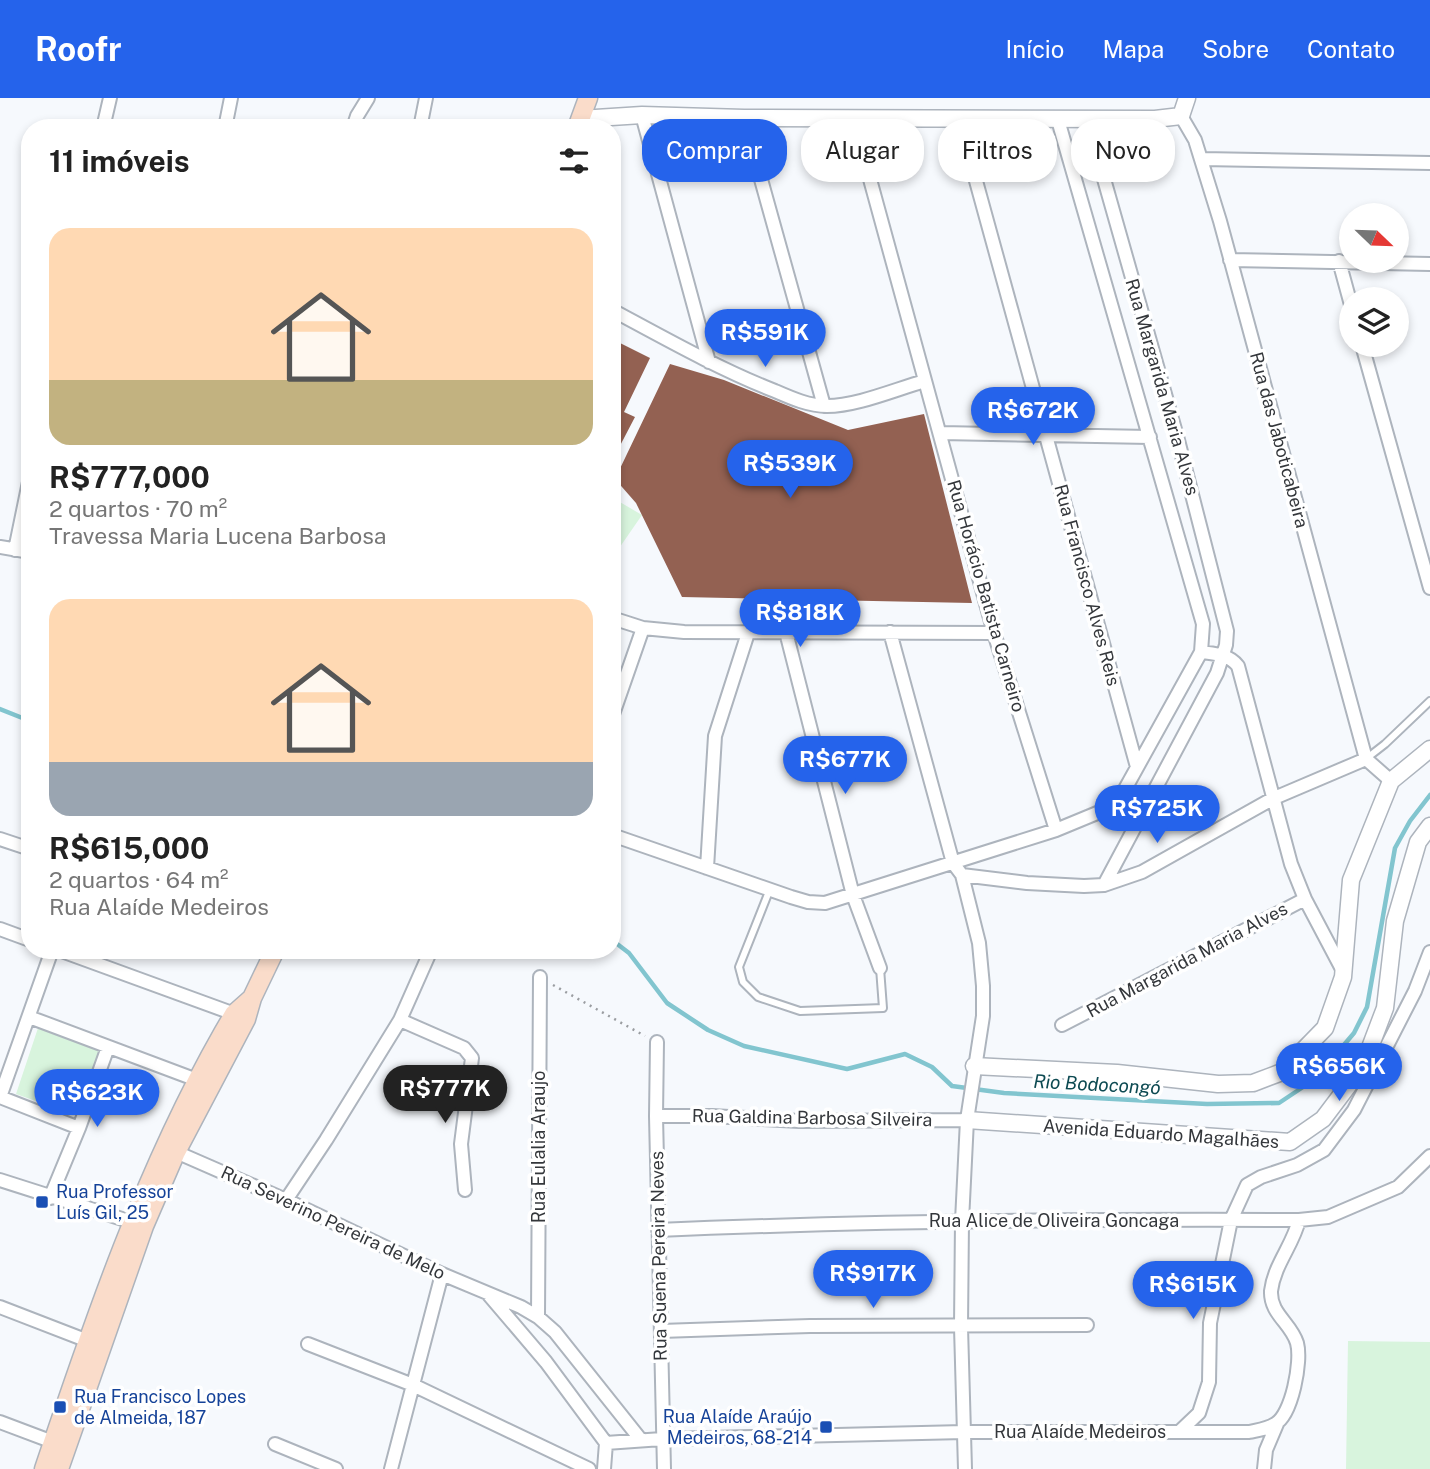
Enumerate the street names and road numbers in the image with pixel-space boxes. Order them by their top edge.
street label: Rua Margarida Maria Alves [1121,276,1204,498]
street label: Rua das Jaboticabeira [1246,350,1313,530]
street label: Rua Horácio Batista Carneiro [943,477,1030,714]
street label: Rua Francisco Alves Reis [1050,482,1125,688]
street label: Rua Margarida Maria Alves [1083,898,1291,1022]
street label: Rua Eulalia Araujo [528,1071,549,1223]
street label: Rua Galdina Barbosa Silveira [692,1105,932,1130]
street label: Avenida Eduardo Magalhães [1042,1115,1280,1152]
street label: Rua Suena Pereira Neves [646,1151,671,1361]
street label: Rua Severino Pereira de Melo [218,1161,449,1284]
street label: Rua Alice de Oliveira Goncaga [929,1210,1179,1231]
street label: Rua Alaíde Medeiros [994,1421,1166,1442]

